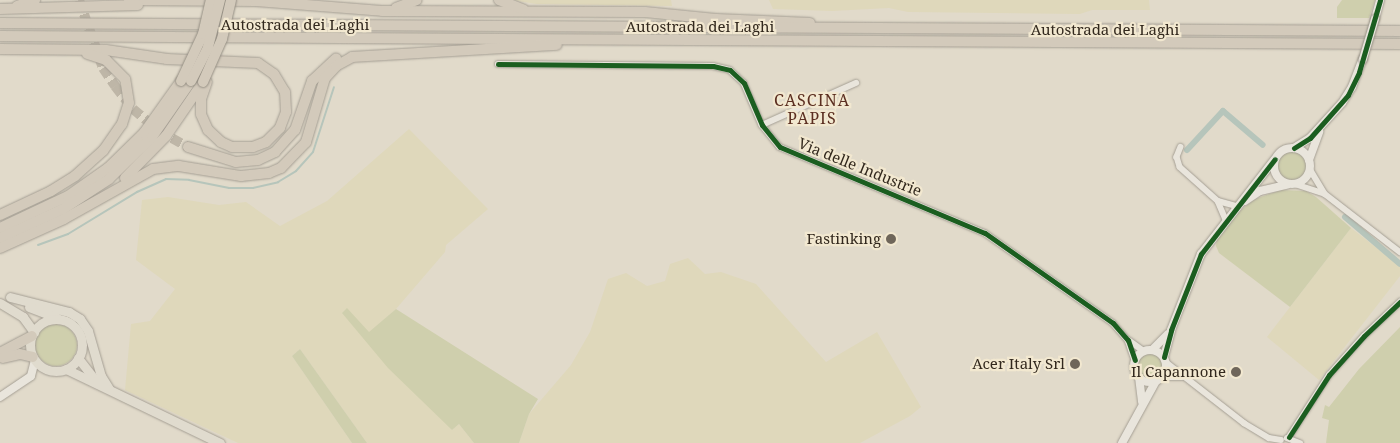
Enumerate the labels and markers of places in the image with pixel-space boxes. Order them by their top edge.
place label: Fastinking [806,230,881,248]
marker: Fastinking [885,233,897,245]
place label: Acer Italy Srl [972,355,1065,373]
marker: Acer Italy Srl [1069,358,1081,370]
place label: Il Capannone [1131,363,1226,381]
marker: Il Capannone [1230,366,1242,378]

